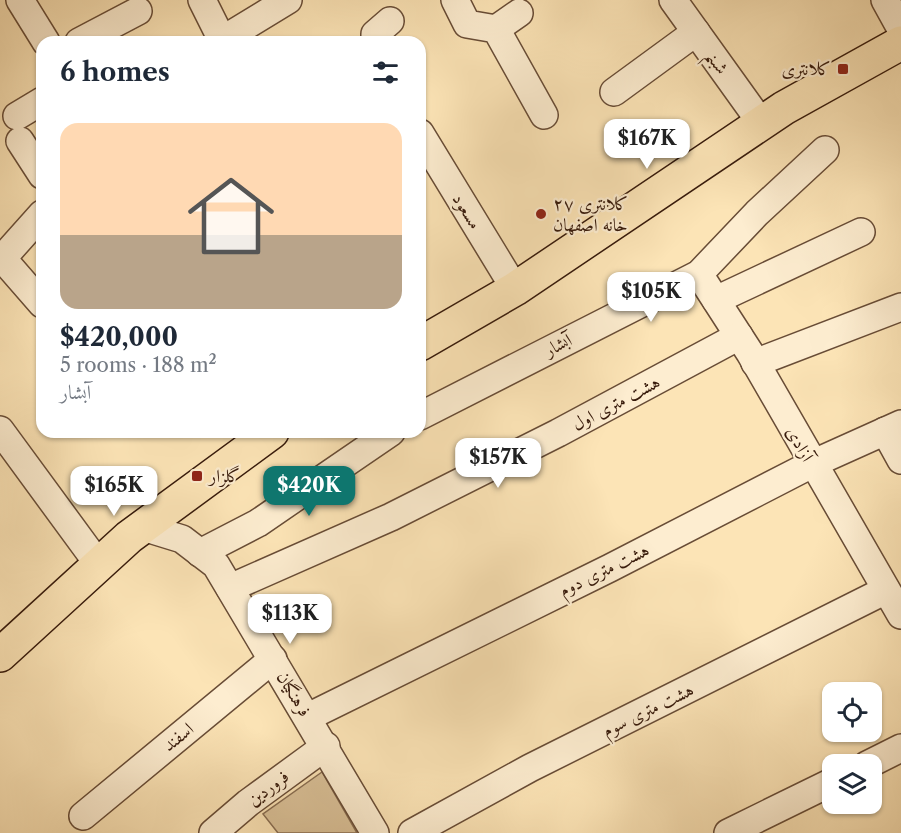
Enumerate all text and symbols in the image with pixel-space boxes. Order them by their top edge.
street label: شبنم [695,46,733,83]
text: 6 homes [60,56,170,88]
icon: filters [369,56,402,89]
place label: کلانتری [781,58,831,80]
marker: کلانتری [836,62,850,76]
pin: $167K [605,119,689,170]
text: $167K [618,126,676,150]
icon: home [177,162,285,270]
street label: مسعود [448,189,486,233]
place label: کلانتری ۲۷ خانه اصفهان [553,193,628,236]
marker: کلانتری ۲۷ خانه اصفهان [534,207,548,221]
pin: $105K [609,272,693,323]
text: $105K [621,279,681,303]
text: $420,000 [60,321,178,353]
street label: آبشار [539,328,577,362]
text: 5 rooms · 188 m² [60,353,217,377]
street label: هشت متری اول [568,371,664,435]
text: آبشار [60,380,91,404]
street label: آزادی [781,423,820,467]
pin: $157K [456,438,540,489]
text: $157K [469,445,527,469]
place label: گلزار [207,465,240,488]
pin: $165K [72,466,156,517]
pin: $420K [267,466,351,517]
marker: گلزار [190,469,204,483]
text: $165K [84,473,144,497]
text: $420K [277,473,341,497]
street label: هشت متری دوم [555,539,655,606]
pin: $113K [248,594,332,645]
text: $113K [262,601,318,625]
street label: فرهنگیان [271,667,316,721]
street label: هشت متری سوم [599,678,700,746]
map controls [822,682,882,814]
button: locate [822,682,882,742]
street label: اسفند [158,718,198,756]
button: layers [822,754,882,814]
street label: فروردین [243,765,294,812]

